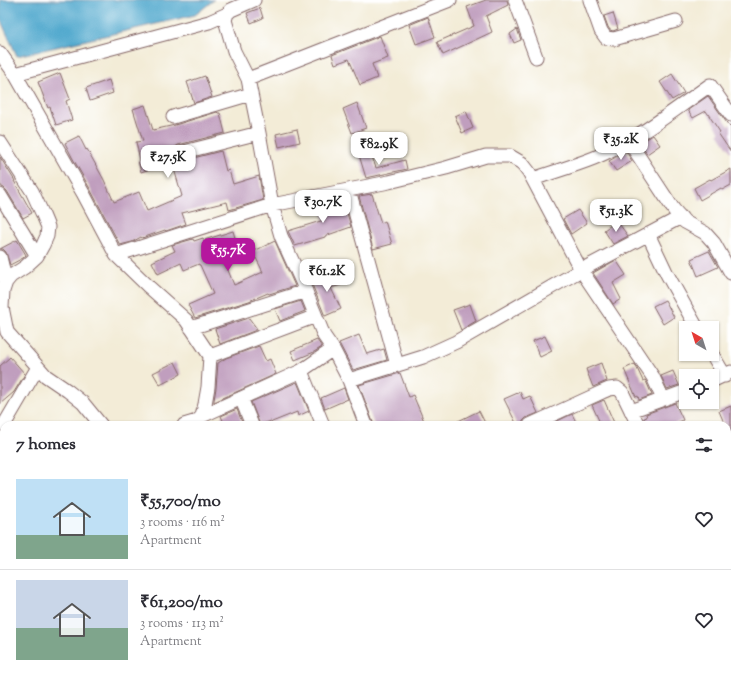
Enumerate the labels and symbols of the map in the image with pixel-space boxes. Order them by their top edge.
pin: ₹35.2K [588,127,654,161]
pin: ₹82.9K [346,132,412,166]
pin: ₹27.5K [135,145,201,179]
pin: ₹30.7K [290,190,356,224]
pin: ₹51.3K [583,199,649,233]
pin: ₹55.7K [195,238,261,272]
pin: ₹61.2K [294,259,360,293]
north arrow [679,321,719,361]

